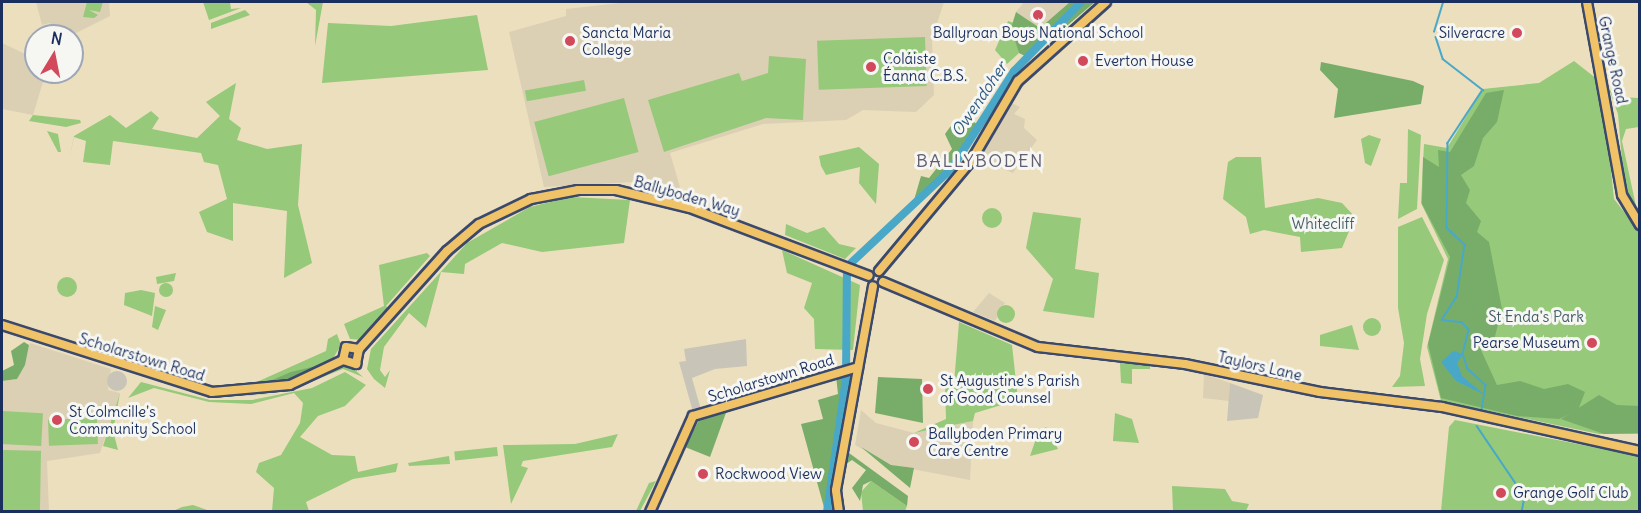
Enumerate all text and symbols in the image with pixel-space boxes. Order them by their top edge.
marker: Ballyroan Boys National School [1031,8,1045,22]
street label: Grange Road [1595,14,1631,106]
place label: Sancta Maria College [582,23,671,58]
north arrow [24,24,84,84]
place label: Ballyroan Boys National School [933,24,1143,42]
place label: Silveracre [1439,24,1505,42]
marker: Silveracre [1510,26,1524,40]
text: N [50,27,64,49]
marker: Sancta Maria College [563,34,577,48]
place label: Coláiste Éanna C.B.S. [883,49,967,84]
place label: Everton House [1095,52,1194,70]
marker: Everton House [1076,54,1090,68]
water label: Owendoher [947,58,1011,140]
marker: Coláiste Éanna C.B.S. [864,60,878,74]
district label: BALLYBODEN [916,150,1044,172]
street label: Ballyboden Way [632,172,742,220]
park label: Whitecliff [1292,215,1354,233]
park label: St Enda's Park [1488,308,1584,326]
street label: Scholarstown Road [77,329,207,385]
place label: Pearse Museum [1473,334,1580,352]
marker: Pearse Museum [1585,336,1599,350]
street label: Taylors Lane [1216,348,1304,384]
street label: Scholarstown Road [706,350,836,406]
place label: St Augustine's Parish of Good Counsel [940,371,1080,406]
marker: St Augustine's Parish of Good Counsel [921,382,935,396]
place label: St Colmcille's Community School [69,402,196,437]
marker: St Colmcille's Community School [50,413,64,427]
place label: Ballyboden Primary Care Centre [928,424,1062,459]
marker: Ballyboden Primary Care Centre [905,433,923,451]
place label: Rockwood View [715,465,822,483]
marker: Rockwood View [696,467,710,481]
place label: Grange Golf Club [1513,484,1628,502]
marker: Grange Golf Club [1494,486,1508,500]

